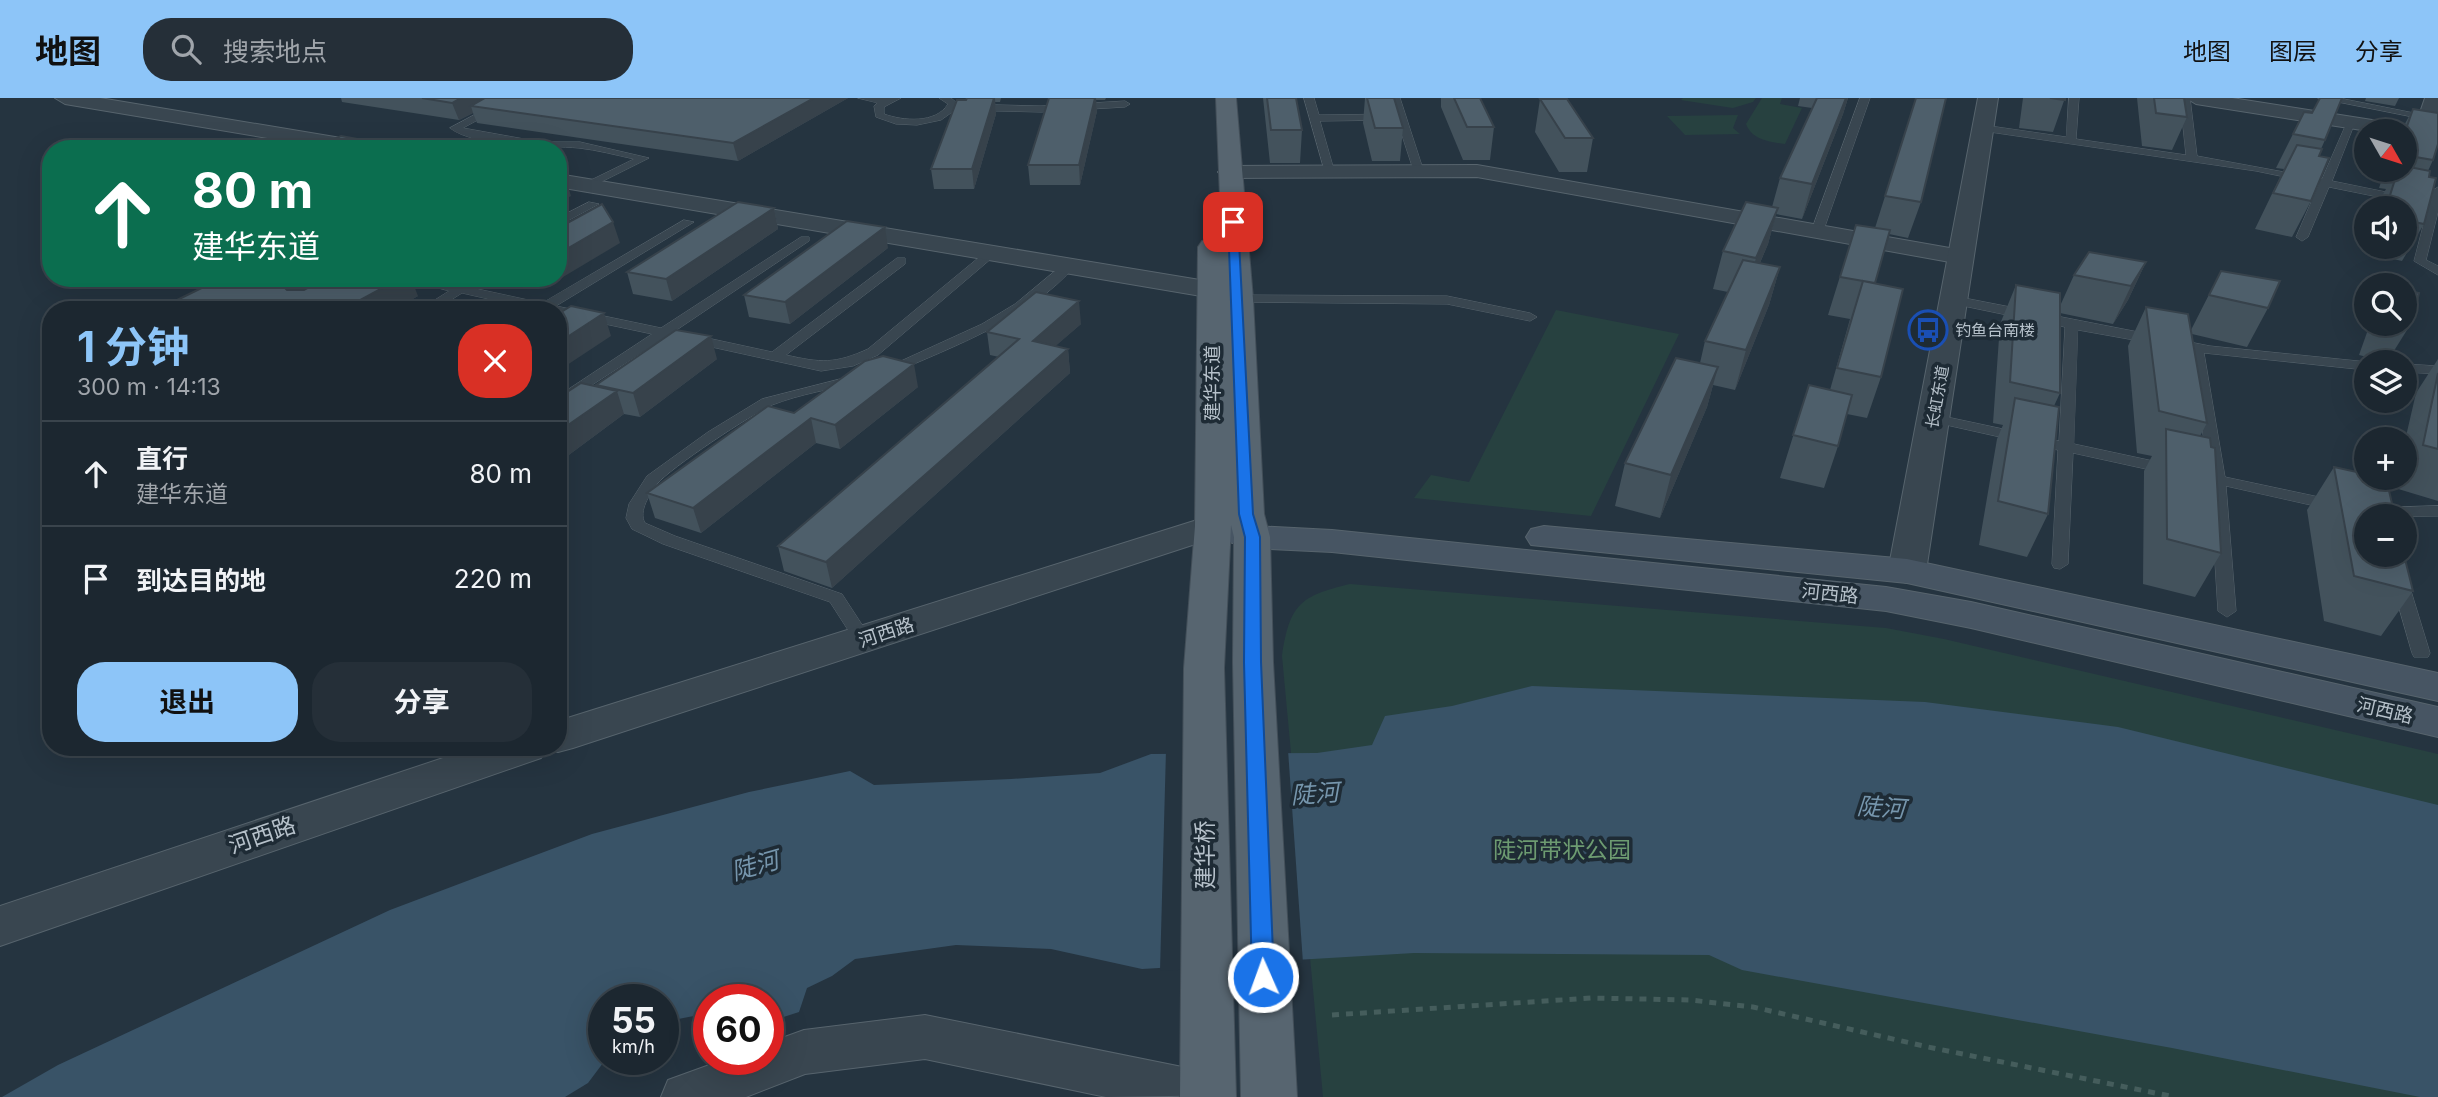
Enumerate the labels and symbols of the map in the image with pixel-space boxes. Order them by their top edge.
north arrow [2354,119,2417,182]
pin [1203,192,1263,252]
bus stop icon: 钓鱼台南楼 [1907,309,1949,351]
place label: 钓鱼台南楼 [1955,320,2035,340]
street label: 建华东道 [1201,345,1224,421]
street label: 长虹东道 [1922,364,1952,430]
street label: 河西路 [1800,579,1860,608]
street label: 河西路 [855,613,917,652]
street label: 河西路 [2355,693,2415,728]
water label: 陡河 [1290,777,1344,810]
water label: 陡河 [1856,791,1910,824]
street label: 河西路 [225,811,299,859]
street label: 建华桥 [1191,821,1219,890]
park label: 陡河带状公园 [1493,836,1631,864]
water label: 陡河 [728,844,786,886]
position arrow [1226,940,1300,1014]
speed limit sign: 60 [693,984,784,1075]

